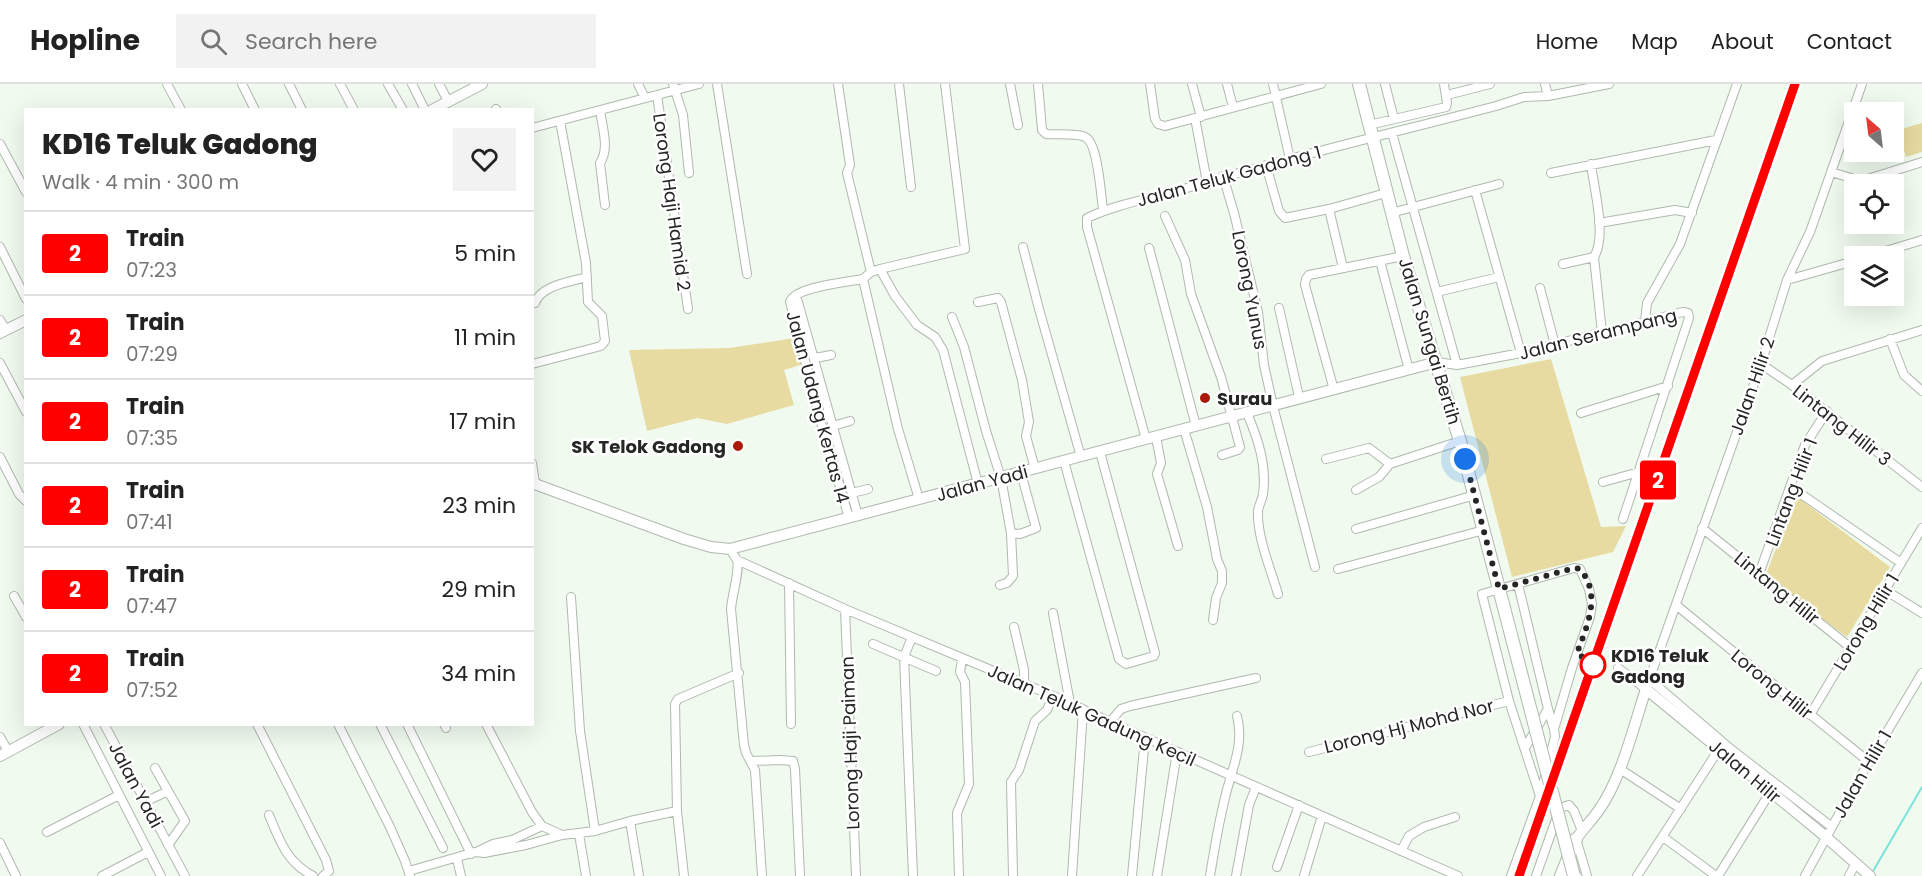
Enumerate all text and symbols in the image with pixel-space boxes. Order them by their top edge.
search box [176,14,596,68]
text: Hopline [30,21,140,60]
icon: search [197,25,230,58]
text: Search here [245,26,377,57]
text: Home [1536,27,1598,56]
text: Map [1631,27,1678,56]
text: About [1711,27,1774,56]
text: Contact [1807,27,1892,56]
north arrow [1844,102,1904,162]
map controls [1844,102,1904,306]
street label: Lorong Haji Hamid 2 [647,111,697,293]
text: KD16 Teluk Gadong [42,125,318,164]
button: heart [453,128,516,191]
street label: Jalan Teluk Gadong 1 [1134,139,1324,213]
text: Walk · 4 min · 300 m [42,168,239,196]
button: locate [1844,174,1904,234]
text: Train [126,223,185,254]
street label: Lorong Yunus [1226,228,1274,352]
text: 5 min [454,238,516,269]
text: 2 [69,239,81,268]
button: layers [1844,246,1904,306]
street label: Jalan Sungai Bertih [1393,255,1467,427]
text: 07:23 [126,256,177,284]
street label: Jalan Serampang [1516,302,1680,366]
text: Train [126,307,185,338]
street label: Jalan Udang Kertas 14 [780,308,856,506]
text: 11 min [454,322,516,353]
text: 2 [69,323,81,352]
street label: Jalan Hilir 2 [1724,334,1780,438]
text: 07:29 [126,340,178,368]
street label: Lintang Hilir 3 [1787,379,1897,471]
place label: Surau [1217,386,1272,411]
text: Train [126,391,185,422]
marker: Surau [1198,391,1212,405]
text: 17 min [449,406,516,437]
text: 2 [69,407,81,436]
text: 07:35 [126,424,178,452]
place label: SK Telok Gadong [571,434,726,459]
street label: Lintang Hilir 1 [1759,434,1823,550]
marker: SK Telok Gadong [731,439,745,453]
your location [1450,444,1480,474]
street label: Jalan Yadi [933,459,1031,507]
line badge: 2 [1638,460,1678,500]
text: 2 [1652,466,1664,495]
text: Train [126,475,185,506]
text: 23 min [442,490,516,521]
text: 2 [69,491,81,520]
text: 07:41 [126,508,173,536]
street label: Lintang Hilir [1729,546,1825,630]
text: Train [126,559,185,590]
street label: Lorong Hilir 1 [1827,569,1905,675]
text: 29 min [441,574,516,605]
text: 2 [69,575,81,604]
text: 07:47 [126,592,177,620]
text: Train [126,643,185,674]
place label: KD16 Teluk Gadong [1611,643,1710,689]
street label: Lorong Hilir [1726,643,1818,725]
marker: KD16 Teluk Gadong [1580,652,1606,678]
street label: Lorong Haji Paiman [834,656,866,830]
text: 34 min [441,658,516,689]
street label: Jalan Teluk Gadung Kecil [984,658,1200,772]
text: 2 [69,659,81,688]
text: 07:52 [126,676,178,704]
street label: Lorong Hj Mohd Nor [1321,693,1497,759]
street label: Jalan Hilir 1 [1827,725,1897,823]
street label: Jalan Hilir [1704,733,1787,809]
street label: Jalan Yadi [103,738,169,832]

